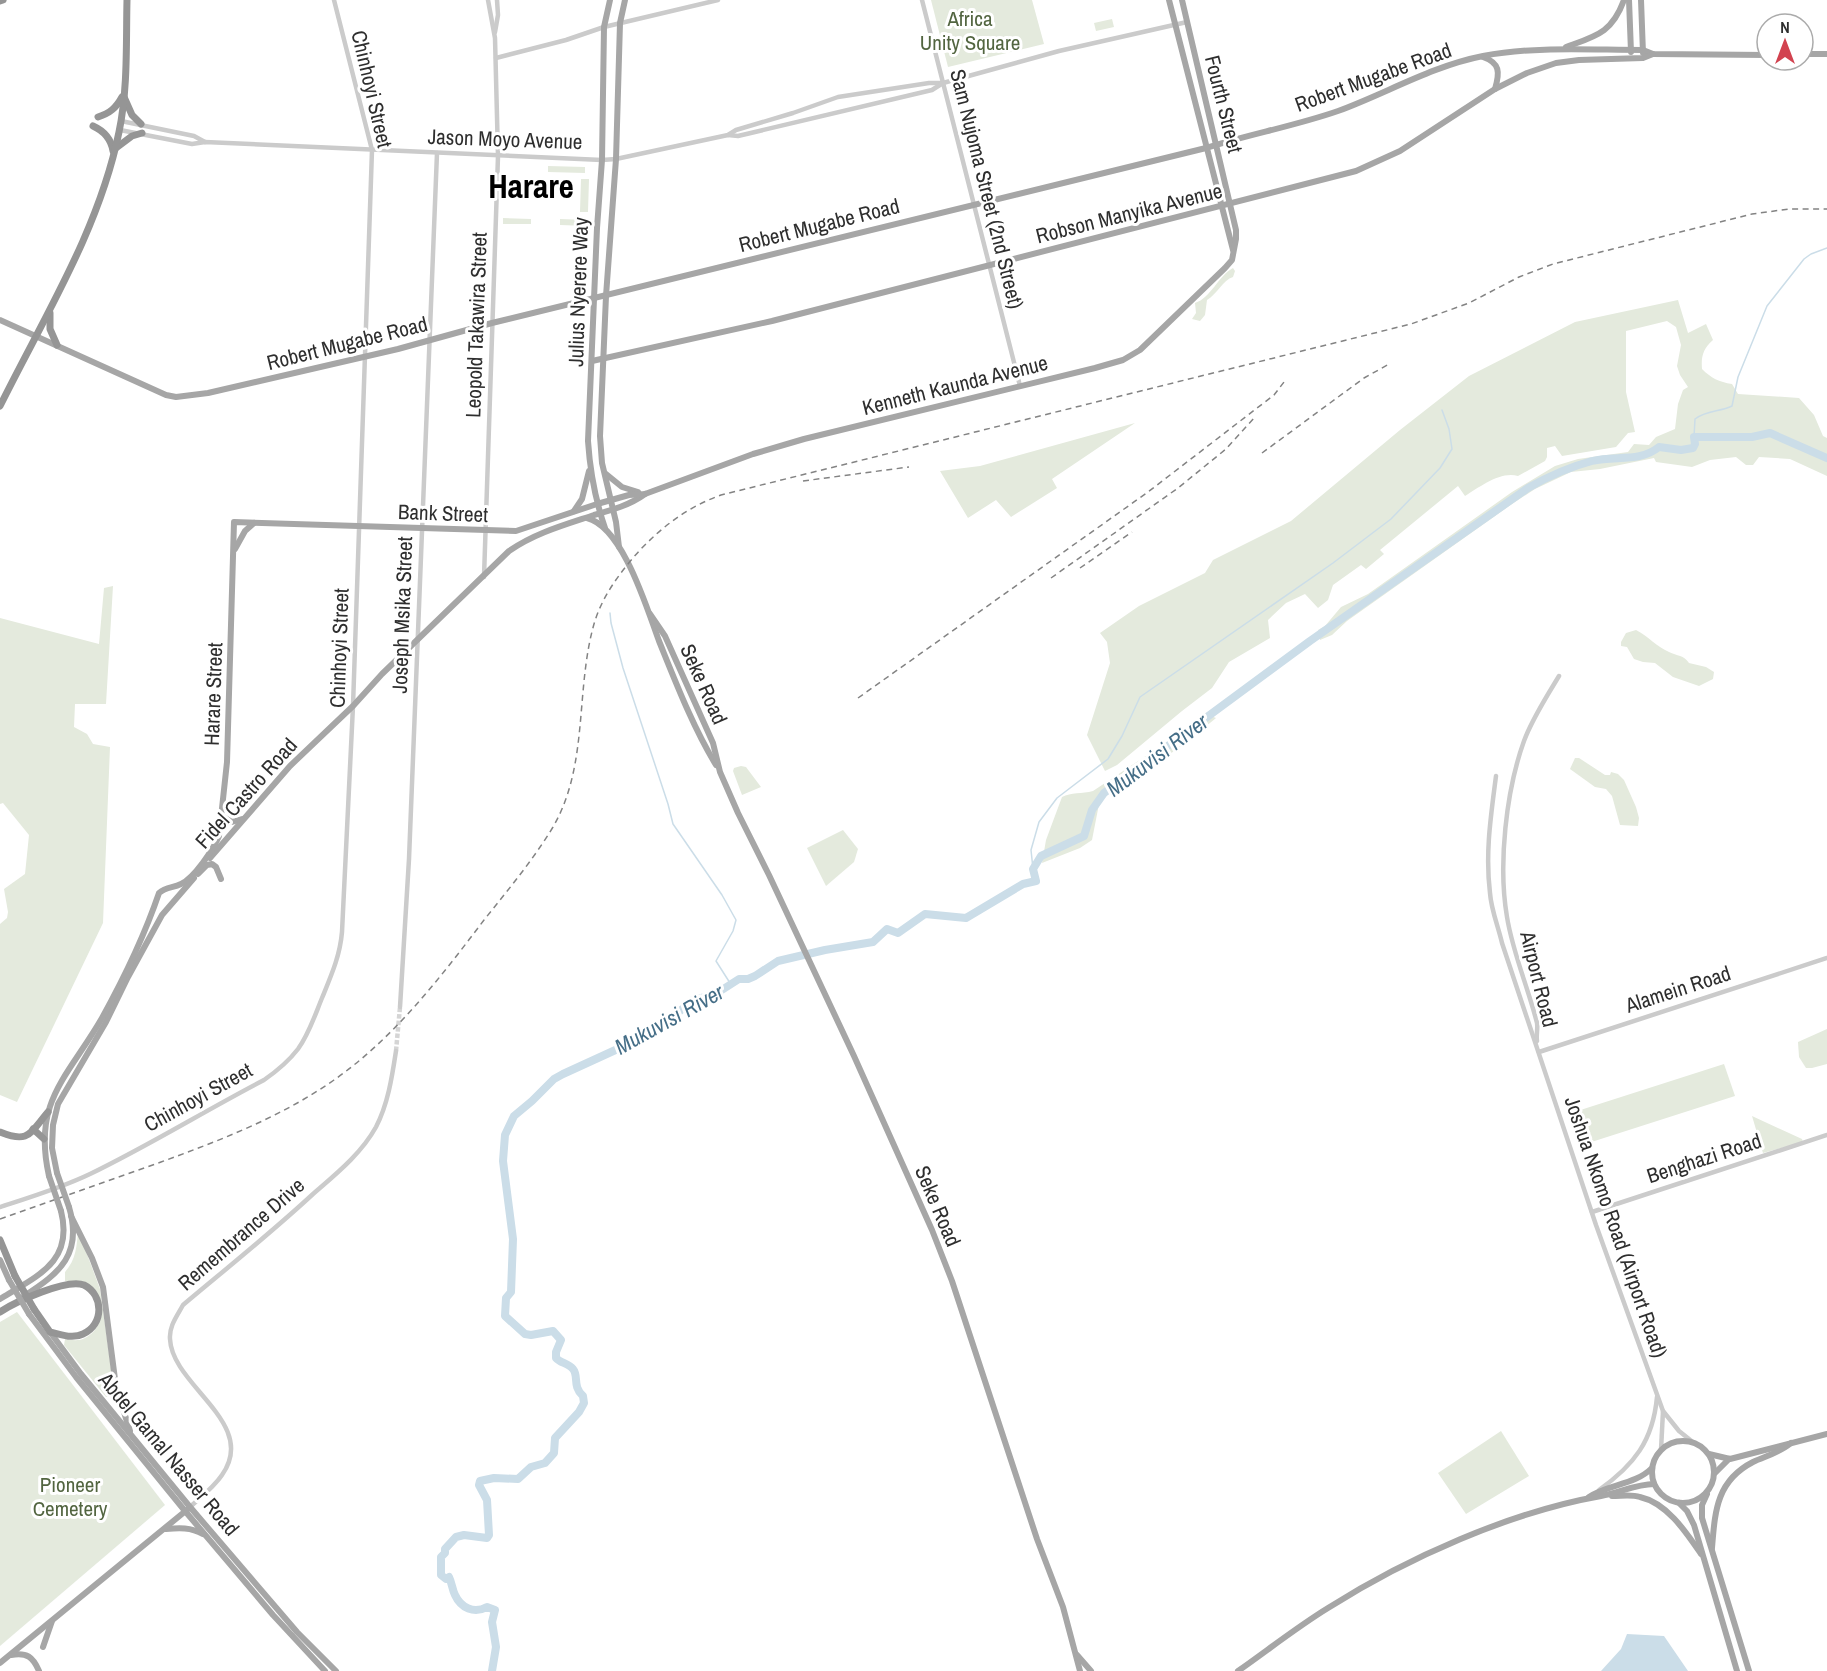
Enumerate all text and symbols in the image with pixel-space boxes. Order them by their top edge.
park label: Africa Unity Square [920,4,1020,57]
north arrow [1755,12,1815,72]
text: N [1780,16,1790,38]
street label: Chinhoyi Street [344,27,400,151]
street label: Robert Mugabe Road [1291,35,1455,119]
street label: Fourth Street [1198,52,1250,156]
street label: Sam Nujoma Street (2nd Street) [943,66,1031,312]
street label: Jason Moyo Avenue [427,122,583,156]
district label: Harare [488,164,574,208]
street label: Robson Manyika Avenue [1033,176,1225,250]
street label: Robert Mugabe Road [736,191,902,259]
street label: Julius Nyerere Way [561,216,595,367]
street label: Leopold Takawira Street [458,231,494,418]
street label: Robert Mugabe Road [264,309,430,377]
street label: Kenneth Kaunda Avenue [859,348,1051,422]
street label: Bank Street [398,497,489,529]
street label: Joseph Msika Street [385,536,419,694]
street label: Chinhoyi Street [322,587,356,708]
street label: Seke Road [673,639,735,729]
street label: Harare Street [197,642,229,746]
water label: Mukuvisi River [1100,706,1215,803]
street label: Fidel Castro Road [188,731,304,855]
street label: Airport Road [1513,927,1565,1030]
street label: Alamein Road [1621,958,1734,1020]
water label: Mukuvisi River [609,976,730,1061]
street label: Chinhoyi Street [139,1055,258,1139]
street label: Joshua Nkomo Road (Airport Road) [1558,1092,1674,1362]
street label: Benghazi Road [1643,1126,1765,1190]
street label: Seke Road [908,1161,968,1251]
street label: Remembrance Drive [172,1171,310,1297]
street label: Abdel Gamal Nasser Road [91,1365,246,1542]
park label: Pioneer Cemetery [33,1470,108,1523]

